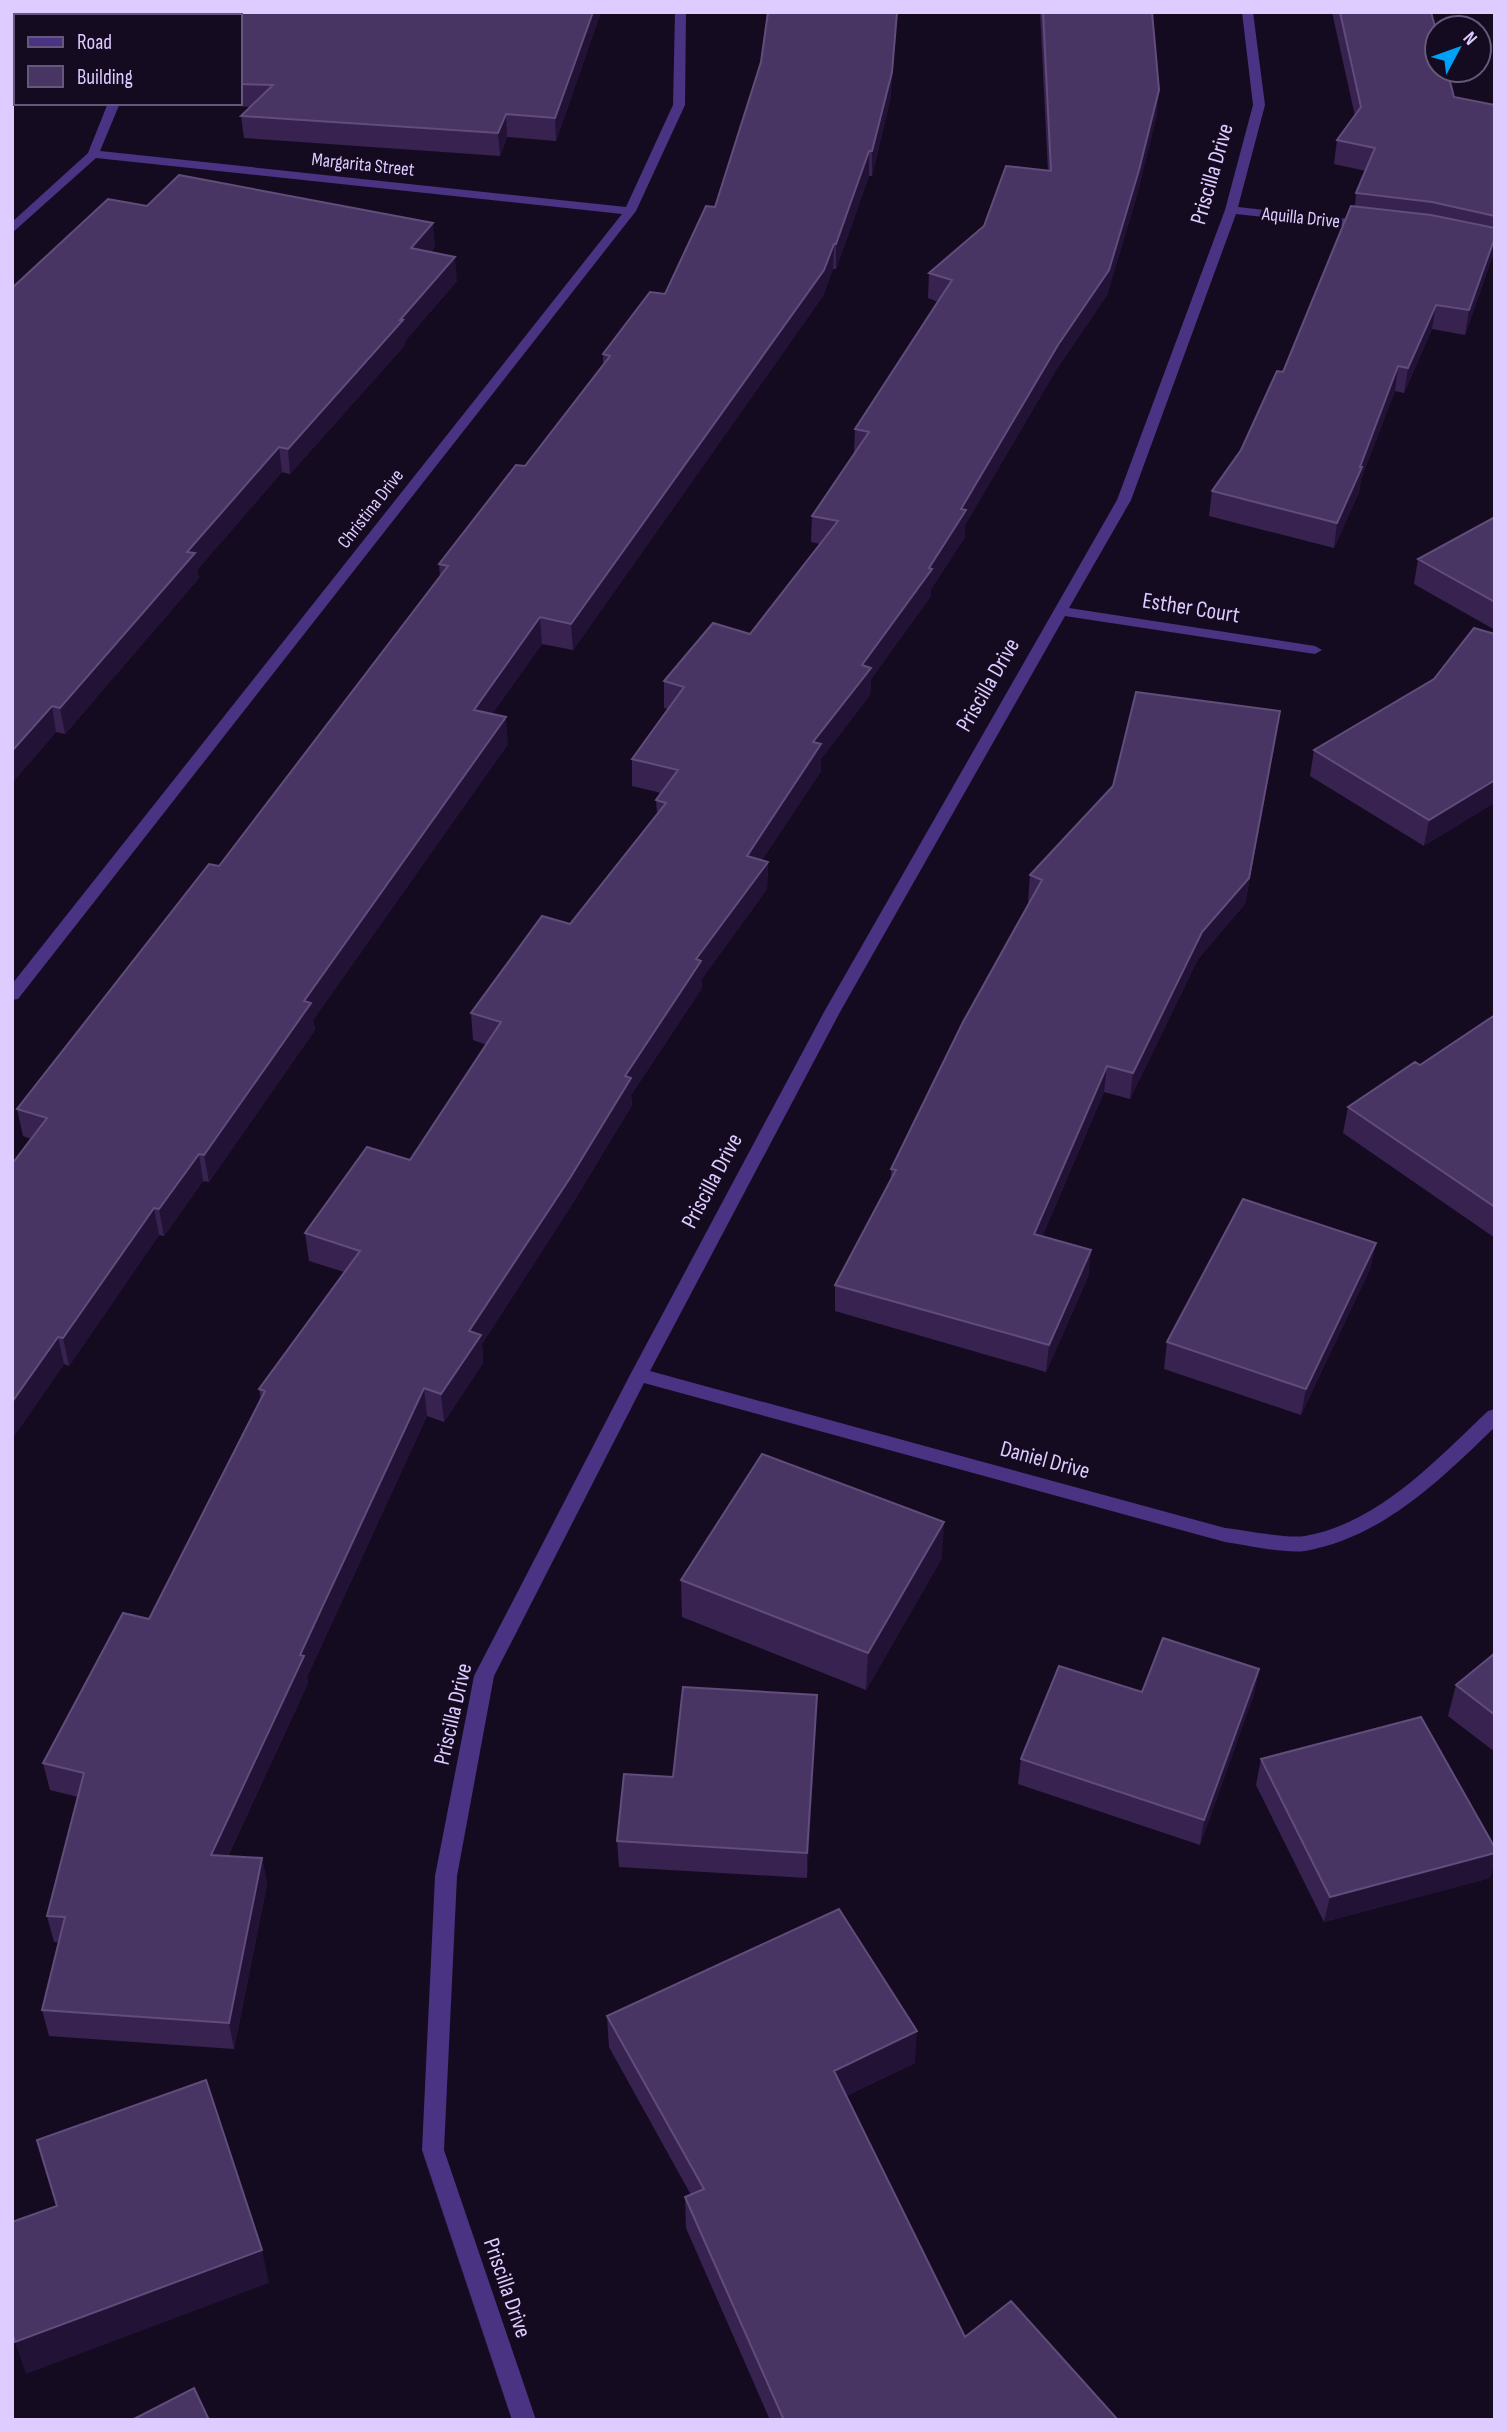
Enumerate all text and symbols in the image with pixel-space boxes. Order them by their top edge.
legend [14,14,242,105]
north arrow [1423,14,1493,84]
text: N [1458,27,1482,50]
text: Road [77,30,112,55]
text: Building [77,65,133,90]
street label: Priscilla Drive [1184,120,1240,228]
street label: Margarita Street [310,148,416,182]
street label: Aquilla Drive [1260,202,1341,234]
street label: Christina Drive [333,465,409,553]
street label: Esther Court [1140,586,1242,630]
street label: Priscilla Drive [950,633,1026,737]
street label: Priscilla Drive [675,1129,749,1233]
street label: Daniel Drive [997,1435,1093,1485]
street label: Priscilla Drive [428,1660,478,1768]
street label: Priscilla Drive [477,2234,537,2342]

